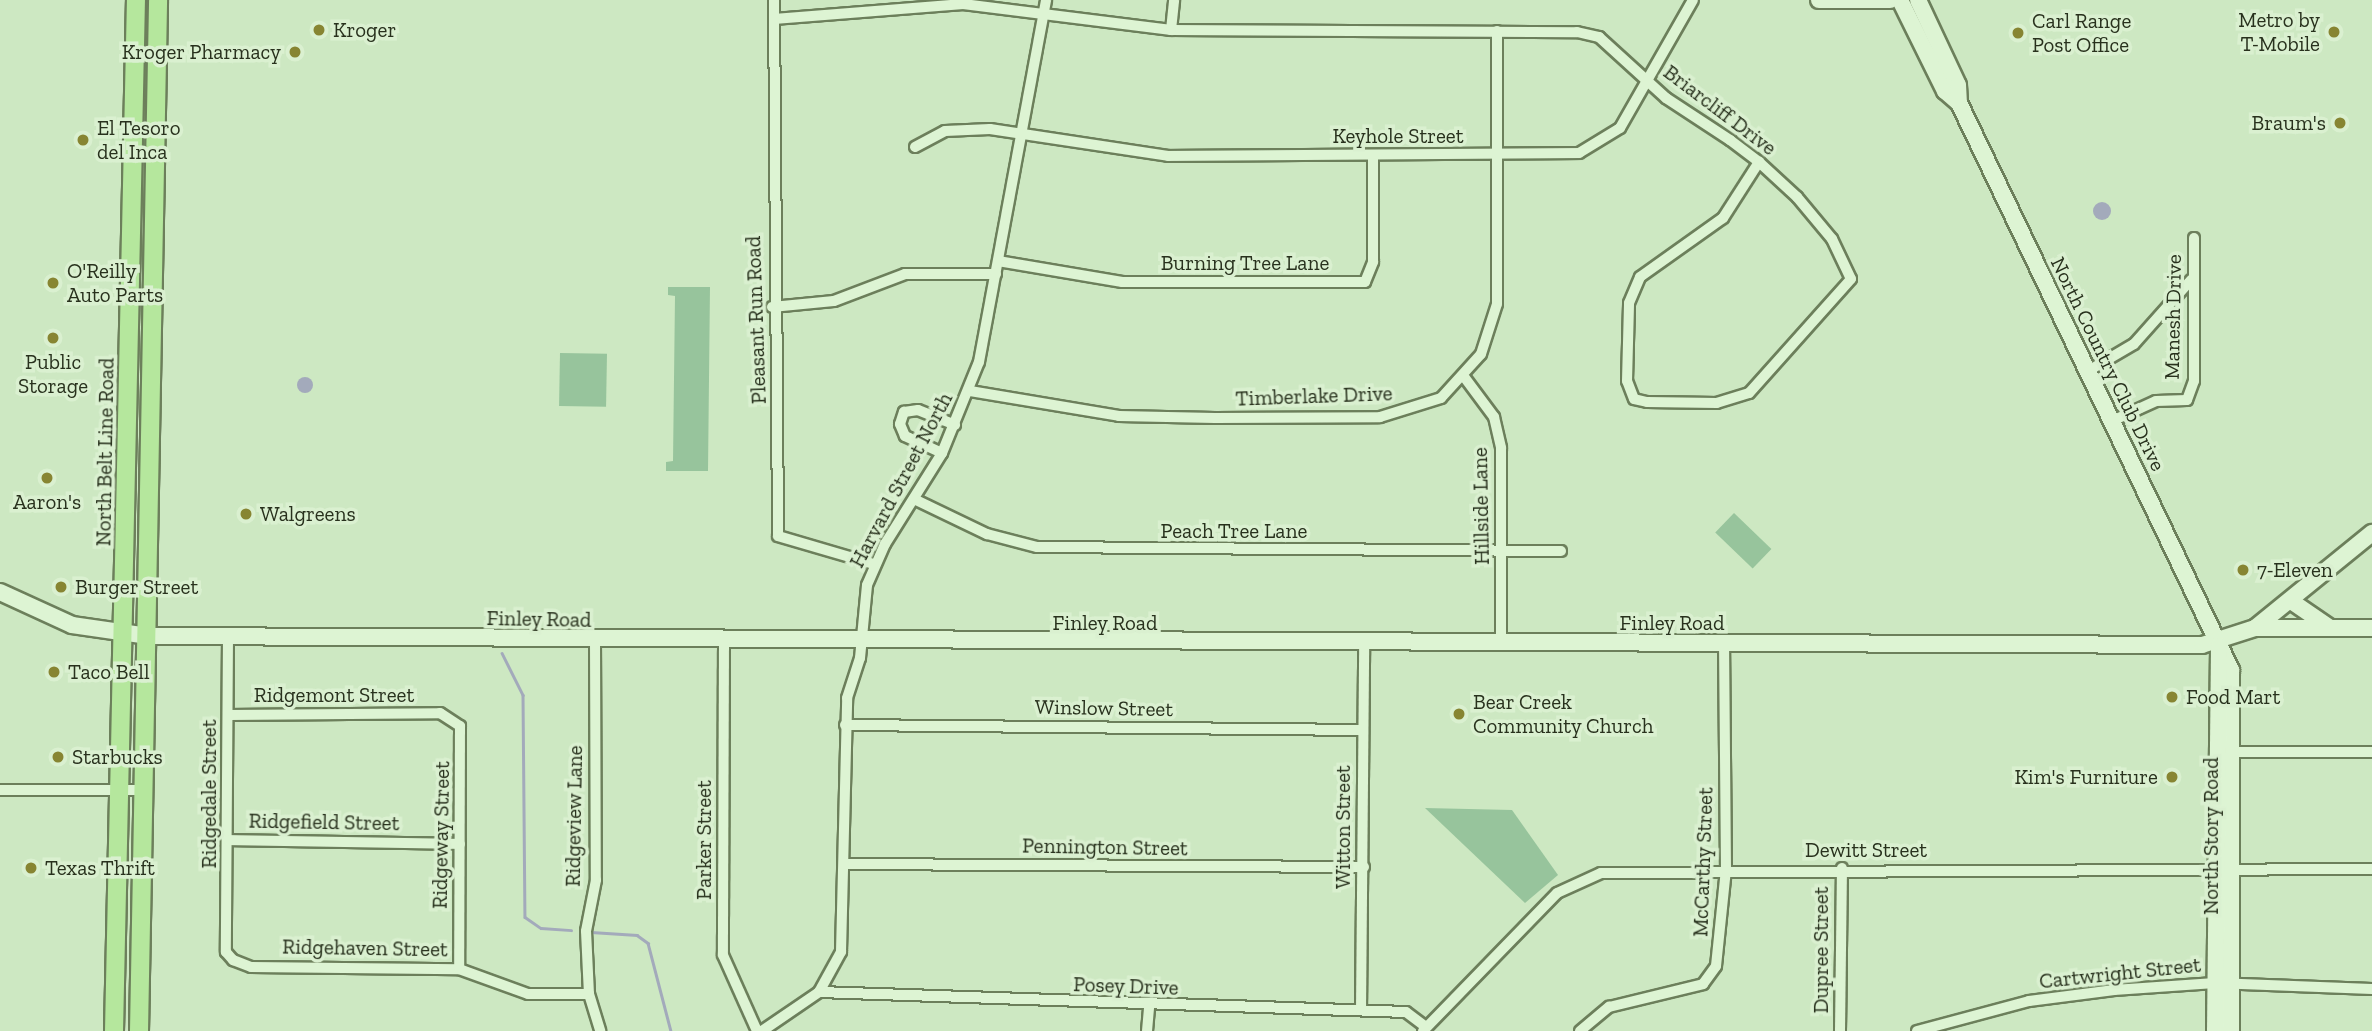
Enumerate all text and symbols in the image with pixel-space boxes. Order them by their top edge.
place label: Metro by T-Mobile [2238,7,2320,57]
place label: Carl Range Post Office [2032,8,2131,58]
place label: Kroger [333,17,396,43]
marker: Kroger [311,22,327,38]
marker: Metro by T-Mobile [2326,24,2342,40]
marker: Carl Range Post Office [2010,25,2026,41]
place label: Kroger Pharmacy [121,39,281,65]
marker: Kroger Pharmacy [287,44,303,60]
street label: Briarcliff Drive [1659,59,1781,161]
place label: Braum's [2252,110,2326,136]
place label: El Tesoro del Inca [97,115,181,165]
marker: Braum's [2332,115,2348,131]
street label: Keyhole Street [1332,123,1464,149]
marker: El Tesoro del Inca [75,132,91,148]
street label: Pleasant Run Road [740,235,772,405]
street label: Burning Tree Lane [1160,250,1330,276]
street label: North Country Club Drive [2045,253,2171,475]
street label: Manesh Drive [2159,254,2187,380]
place label: O'Reilly Auto Parts [67,258,163,308]
marker: O'Reilly Auto Parts [45,275,61,291]
marker: Public Storage [45,330,61,346]
place label: Public Storage [18,349,88,399]
street label: North Belt Line Road [91,357,119,547]
street label: Timberlake Drive [1235,381,1393,411]
street label: Harvard Street North [844,388,958,572]
street label: Hillside Lane [1467,447,1495,565]
marker: Aaron's [39,470,55,486]
place label: Aaron's [13,489,81,515]
place label: Walgreens [260,501,356,527]
marker: Walgreens [238,506,254,522]
street label: Peach Tree Lane [1160,518,1308,544]
place label: 7-Eleven [2257,557,2333,583]
marker: 7-Eleven [2235,562,2251,578]
place label: Burger Street [75,574,199,600]
marker: Burger Street [53,579,69,595]
street label: Finley Road [486,605,592,633]
street label: Finley Road [1052,610,1158,636]
street label: Finley Road [1619,610,1725,636]
place label: Taco Bell [68,659,150,685]
marker: Taco Bell [46,664,62,680]
street label: Ridgemont Street [254,682,414,708]
place label: Food Mart [2186,684,2280,710]
place label: Bear Creek Community Church [1473,689,1654,739]
marker: Food Mart [2164,689,2180,705]
street label: Winslow Street [1034,694,1174,722]
marker: Bear Creek Community Church [1451,706,1467,722]
street label: Ridgedale Street [196,720,222,868]
place label: Starbucks [72,744,163,770]
street label: Ridgeview Lane [560,745,588,887]
marker: Starbucks [50,749,66,765]
street label: North Story Road [2198,757,2224,915]
street label: Ridgeway Street [427,761,455,909]
place label: Kim's Furniture [2014,764,2158,790]
street label: Witton Street [1330,765,1356,889]
marker: Kim's Furniture [2164,769,2180,785]
street label: Parker Street [691,780,717,900]
street label: McCarthy Street [1688,787,1718,937]
street label: Ridgefield Street [248,808,400,836]
street label: Pennington Street [1022,833,1188,861]
street label: Dewitt Street [1805,837,1927,863]
place label: Texas Thrift [45,855,155,881]
marker: Texas Thrift [23,860,39,876]
street label: Dupree Street [1808,887,1834,1013]
street label: Ridgehaven Street [282,934,448,962]
street label: Cartwright Street [2038,952,2202,994]
street label: Posey Drive [1073,972,1179,1000]

